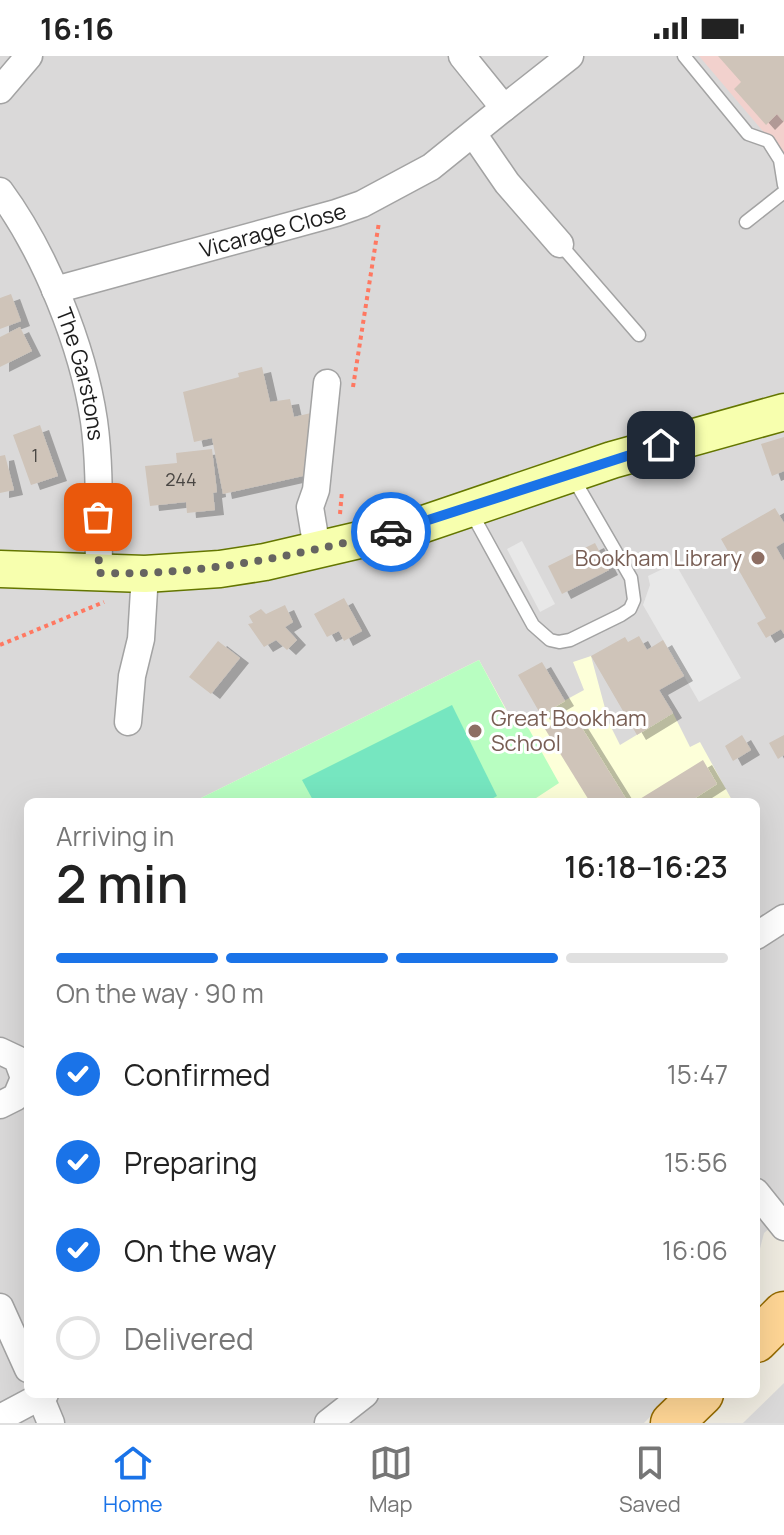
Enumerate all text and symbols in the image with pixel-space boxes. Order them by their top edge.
text: 16:16 [40,8,114,49]
street label: Vicarage Close [196,196,350,265]
street label: The Garstons [49,303,111,442]
pin [627,411,695,479]
icon: home [639,423,683,467]
house number: 1 [31,443,39,467]
house number: 244 [165,467,197,491]
pin [64,483,132,551]
courier [351,492,431,572]
icon: bag [76,495,120,539]
icon: car [369,510,413,554]
place label: Bookham Library [575,543,742,573]
marker: Bookham Library [749,549,767,567]
place label: Great Bookham School [491,703,647,758]
marker: Great Bookham School [466,722,484,740]
text: Arriving in [56,818,174,854]
text: 16:18–16:23 [564,846,728,887]
text: 2 min [56,848,189,919]
text: On the way · 90 m [56,975,264,1011]
icon: check [56,1052,100,1096]
text: Confirmed [124,1054,271,1095]
text: 15:47 [667,1056,728,1092]
icon: check [56,1140,100,1184]
text: Preparing [124,1142,258,1183]
text: 15:56 [664,1144,728,1180]
icon: check [56,1228,100,1272]
text: On the way [124,1230,277,1271]
text: 16:06 [662,1232,728,1268]
text: Delivered [124,1318,254,1359]
tab: Home [103,1441,163,1519]
tab: Map [369,1441,413,1519]
tab: Saved [619,1441,681,1519]

